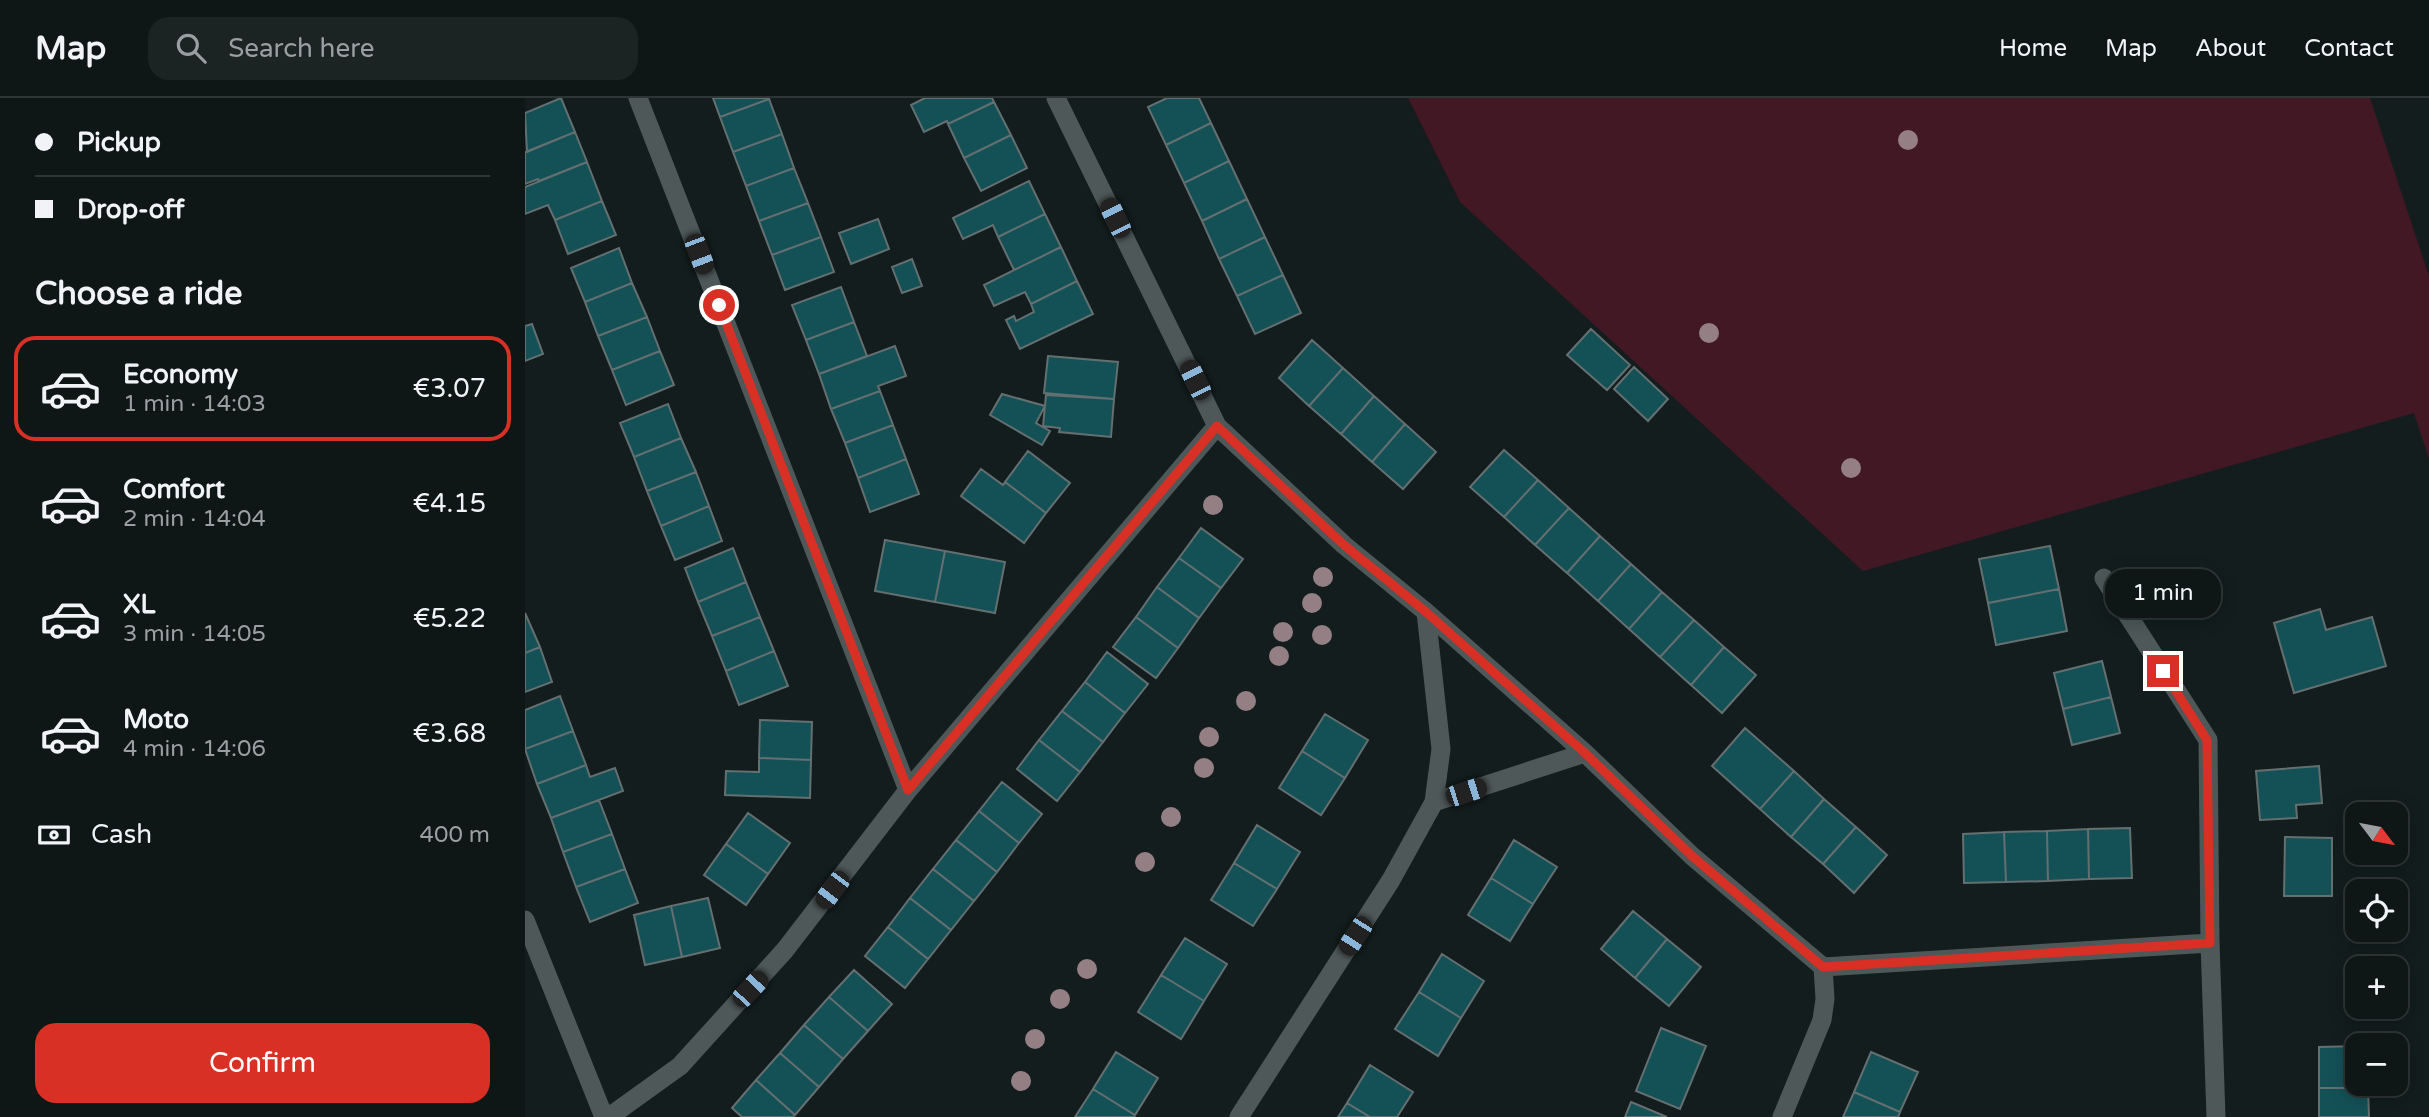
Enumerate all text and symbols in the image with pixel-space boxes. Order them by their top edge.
search box [148,17,638,80]
text: Map [35,29,106,68]
icon: search [172,29,210,67]
text: Search here [228,33,374,64]
text: Home [1999,34,2067,63]
text: Map [2105,34,2157,63]
text: About [2195,34,2266,63]
text: Contact [2304,34,2394,63]
text: Pickup [77,127,161,158]
text: Drop-off [77,194,184,225]
car [1097,195,1134,241]
car [682,231,717,277]
text: Choose a ride [35,275,242,313]
route start [703,289,735,321]
icon: car [39,357,102,420]
car [1177,357,1214,403]
text: Economy [123,359,238,390]
text: €3.07 [413,373,486,404]
text: 1 min · 14:03 [123,390,266,418]
icon: car [39,472,102,535]
text: Comfort [123,474,225,505]
text: €4.15 [413,488,486,519]
text: 2 min · 14:04 [123,505,266,533]
callout: 1 min [2105,570,2221,618]
text: 1 min [2132,579,2194,607]
icon: car [39,587,102,650]
text: XL [123,589,155,620]
text: €5.22 [413,603,486,634]
text: 3 min · 14:05 [123,620,266,648]
route end [2147,655,2179,687]
icon: car [39,702,102,765]
text: Moto [123,704,189,735]
text: €3.68 [413,718,486,749]
text: 4 min · 14:06 [123,735,266,763]
car [1443,776,1490,808]
north arrow [2345,802,2408,864]
map controls [2345,802,2408,1096]
icon: cash [35,816,73,854]
text: Cash [91,819,152,850]
text: 400 m [420,821,490,849]
car [811,867,854,913]
button: locate [2345,879,2408,942]
car [1335,913,1376,959]
button: + [2345,956,2408,1019]
car [728,966,773,1012]
button: Confirm [35,1023,490,1103]
button: − [2345,1033,2408,1096]

